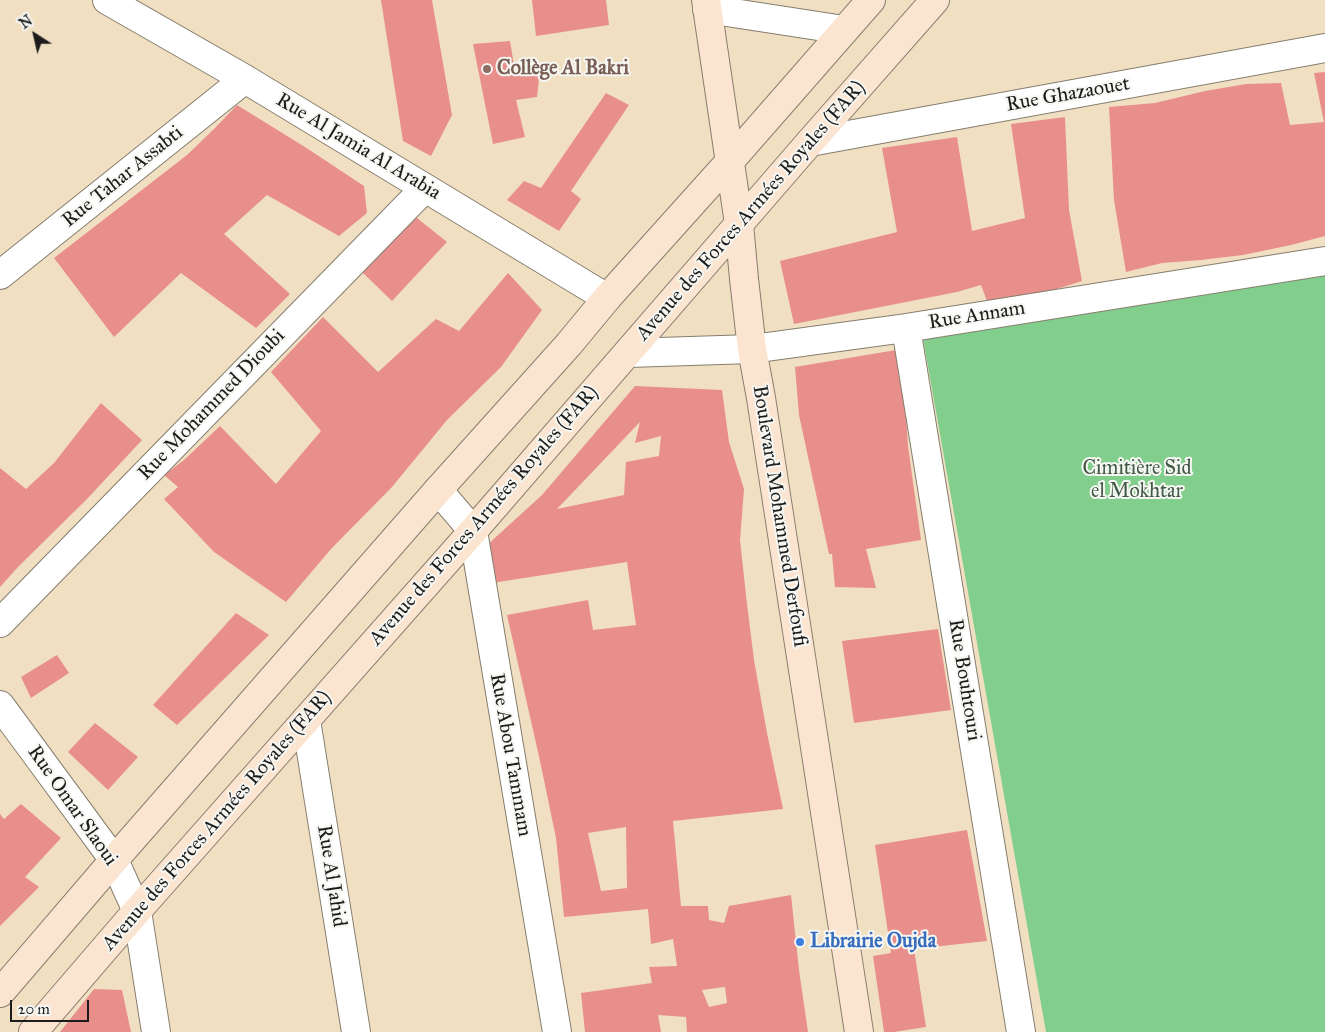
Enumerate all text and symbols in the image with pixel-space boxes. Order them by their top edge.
north arrow [10,10,60,60]
text: N [16,12,36,33]
place label: Collège Al Bakri [497,57,629,81]
marker: Collège Al Bakri [481,63,493,75]
street label: Rue Ghazaouet [1004,72,1132,118]
street label: Avenue des Forces Armées Royales (FAR) [632,76,870,346]
street label: Rue Al Jamia Al Arabia [271,88,445,206]
street label: Rue Tahar Assabti [58,121,188,233]
street label: Rue Annam [927,297,1027,335]
street label: Rue Mohammed Dioubi [134,324,290,486]
street label: Avenue des Forces Armées Royales (FAR) [365,381,603,651]
street label: Boulevard Mohammed Derfoufi [746,384,812,648]
park label: Cimitière Sid el Mokhtar [1082,457,1192,504]
street label: Rue Bouhtouri [943,617,985,743]
street label: Rue Abou Tammam [484,671,536,839]
street label: Avenue des Forces Armées Royales (FAR) [98,686,336,956]
street label: Rue Omar Slaoui [22,741,122,871]
street label: Rue Al Jahid [311,823,351,929]
place label: Librairie Oujda [810,930,936,954]
marker: Librairie Oujda [794,936,806,948]
scale bar [12,990,91,1022]
text: 20 m [18,1000,50,1018]

